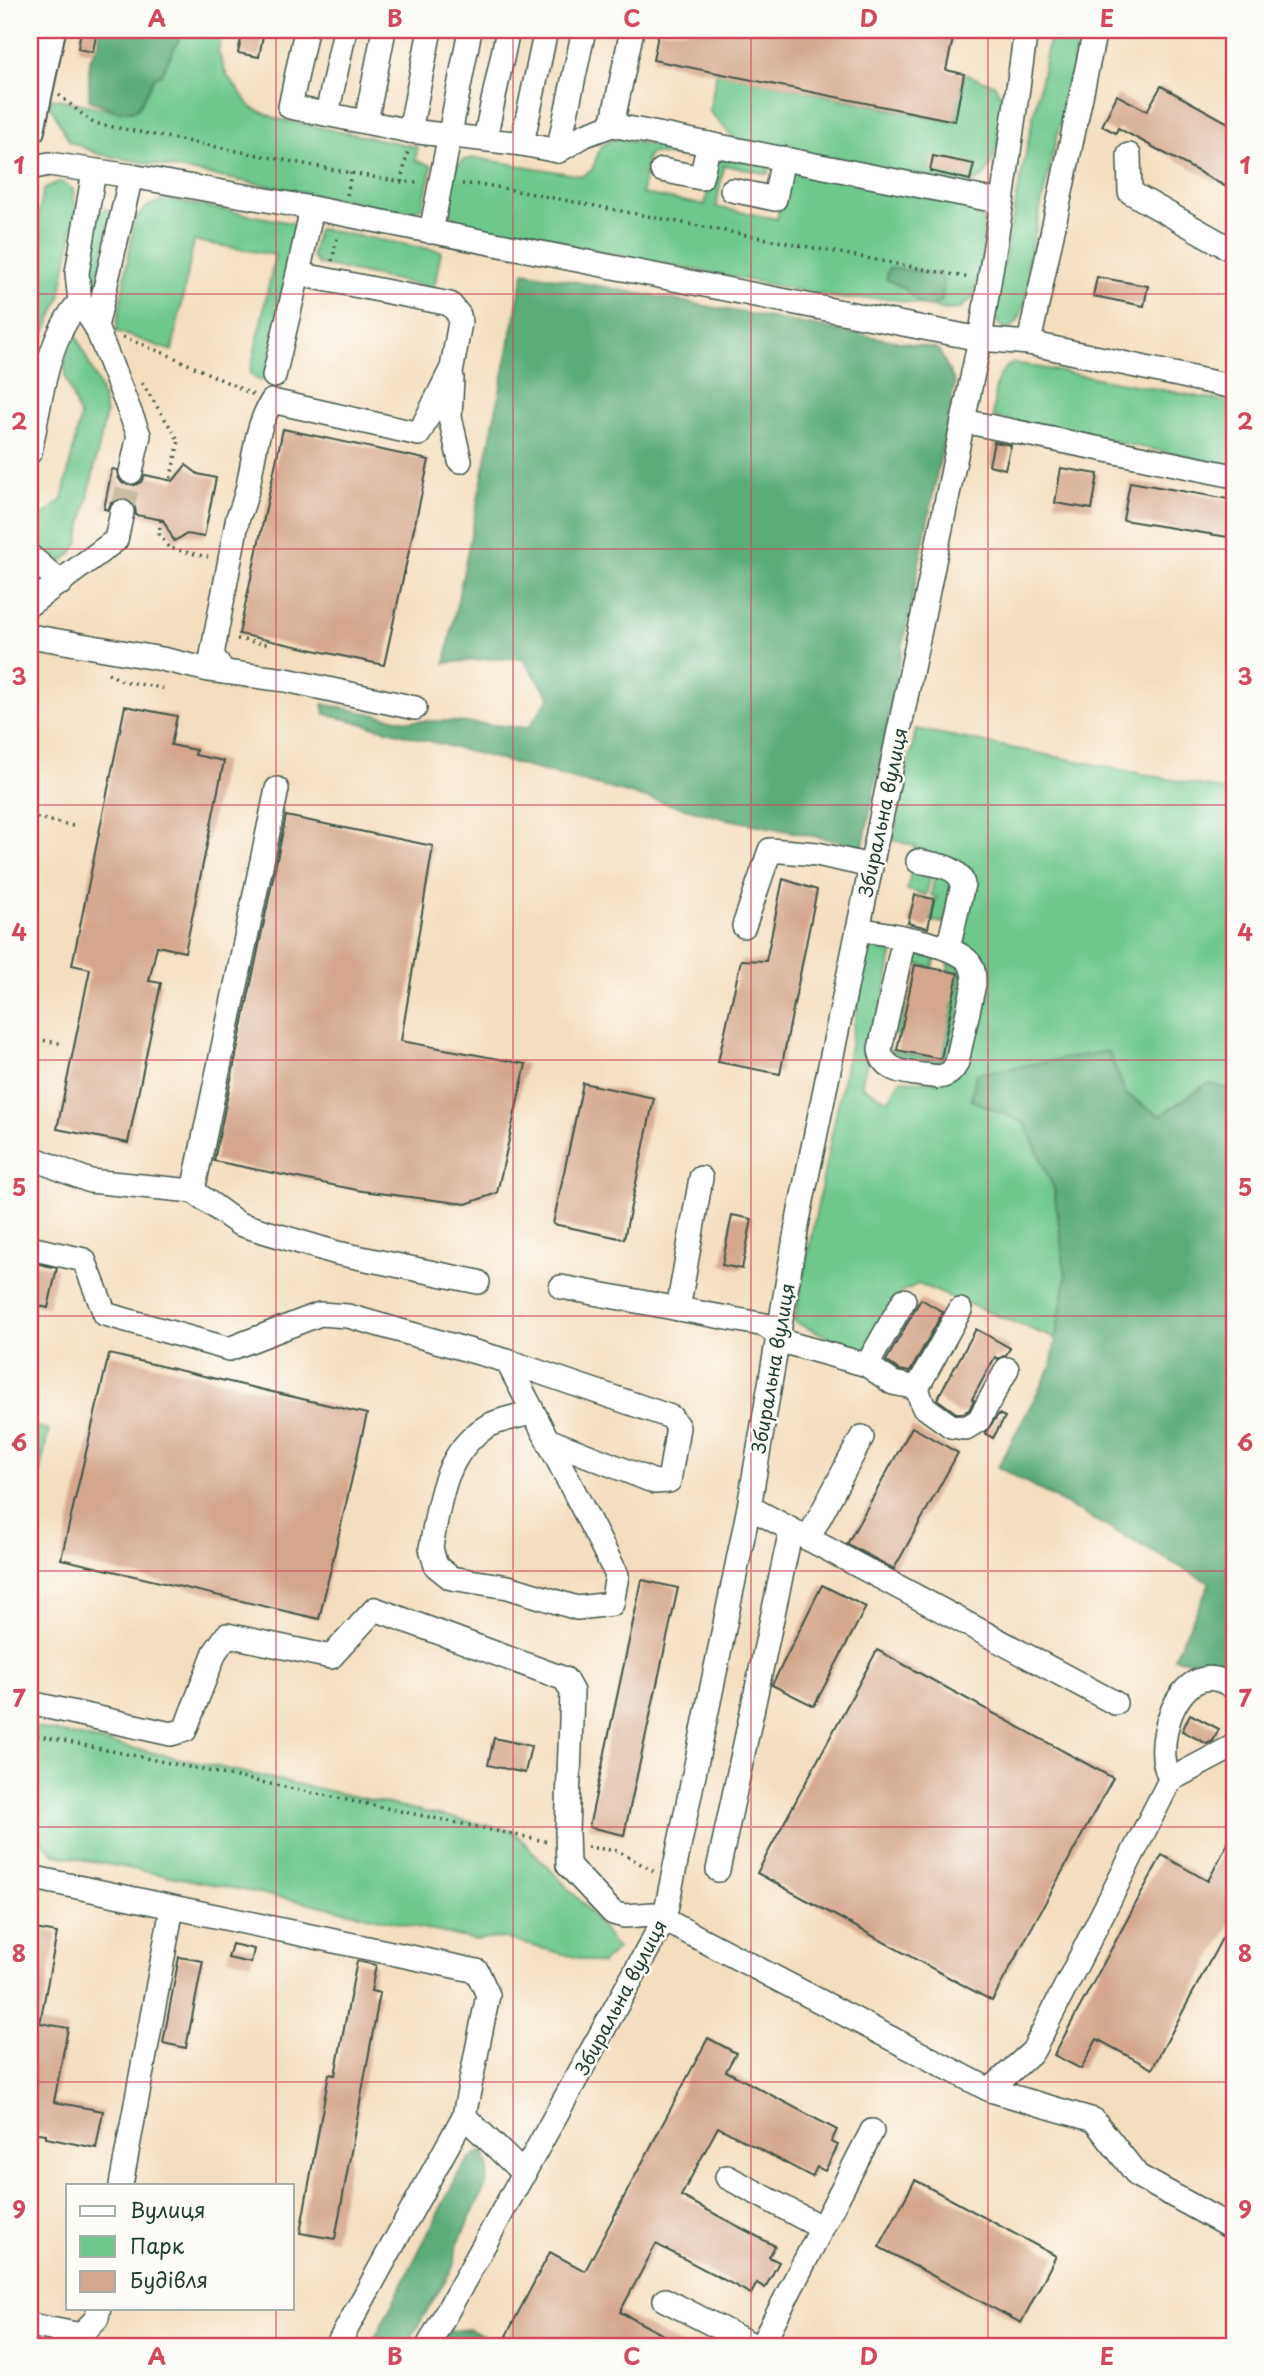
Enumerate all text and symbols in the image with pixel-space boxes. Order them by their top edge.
text: A [148,0,166,35]
text: B [387,0,403,35]
text: C [623,0,641,35]
text: D [860,0,878,35]
text: E [1100,0,1114,35]
text: 1 [14,147,25,182]
text: 1 [1240,147,1251,182]
text: 2 [11,403,27,438]
text: 2 [1237,403,1253,438]
text: 3 [11,658,27,693]
text: 3 [1237,658,1253,693]
street label: Збиральна вулиця [850,725,914,899]
text: 4 [11,914,27,949]
text: 4 [1237,914,1253,949]
text: 5 [12,1169,26,1204]
text: 5 [1238,1169,1252,1204]
street label: Збиральна вулиця [743,1281,801,1455]
text: 6 [11,1424,27,1459]
text: 6 [1237,1424,1253,1459]
text: 7 [12,1680,26,1715]
text: 7 [1238,1680,1252,1715]
street label: Збиральна вулиця [567,1914,673,2080]
text: 8 [12,1935,26,1970]
text: 8 [1238,1935,1252,1970]
legend [66,2184,294,2310]
text: 9 [12,2191,26,2226]
text: 9 [1238,2191,1252,2226]
text: Вулиця [130,2193,206,2225]
text: Парк [130,2229,185,2261]
text: Будівля [130,2263,208,2295]
text: A [148,2338,166,2373]
text: B [387,2338,403,2373]
text: C [623,2338,641,2373]
text: D [860,2338,878,2373]
text: E [1100,2338,1114,2373]

